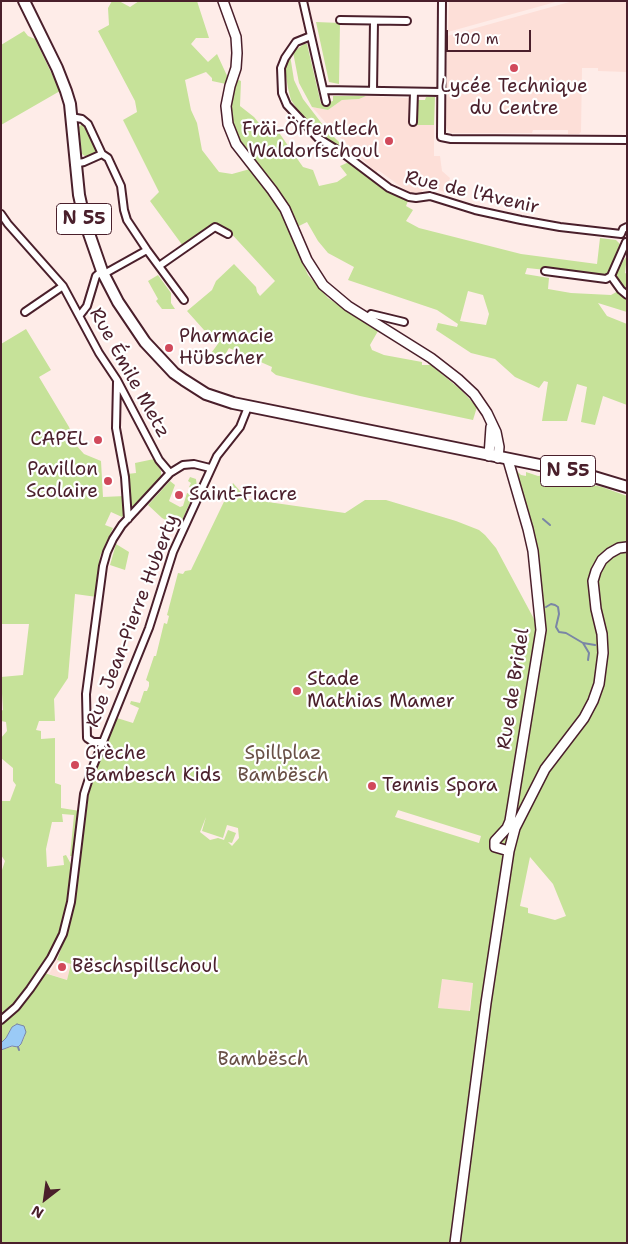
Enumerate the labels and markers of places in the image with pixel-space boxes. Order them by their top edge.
marker: Lycée Technique du Centre [508,62,520,74]
place label: Lycée Technique du Centre [440,76,588,120]
place label: Fräi-Öffentlech Waldorfschoul [242,119,379,163]
marker: Fräi-Öffentlech Waldorfschoul [383,135,395,147]
place label: Pharmacie Hübscher [179,326,274,370]
marker: Pharmacie Hübscher [163,342,175,354]
place label: CAPEL [30,429,88,451]
marker: CAPEL [92,434,104,446]
place label: Pavillon Scolaire [26,459,98,503]
marker: Pavillon Scolaire [102,475,114,487]
place label: Saint-Fiacre [189,484,297,506]
marker: Saint-Fiacre [173,489,185,501]
place label: Stade Mathias Mamer [307,669,455,713]
marker: Stade Mathias Mamer [291,685,303,697]
place label: Crèche Bambesch Kids [85,743,221,787]
marker: Crèche Bambesch Kids [69,759,81,771]
place label: Tennis Spora [382,775,498,797]
marker: Tennis Spora [366,780,378,792]
place label: Bëschspillschoul [72,956,218,978]
marker: Bëschspillschoul [56,961,68,973]

